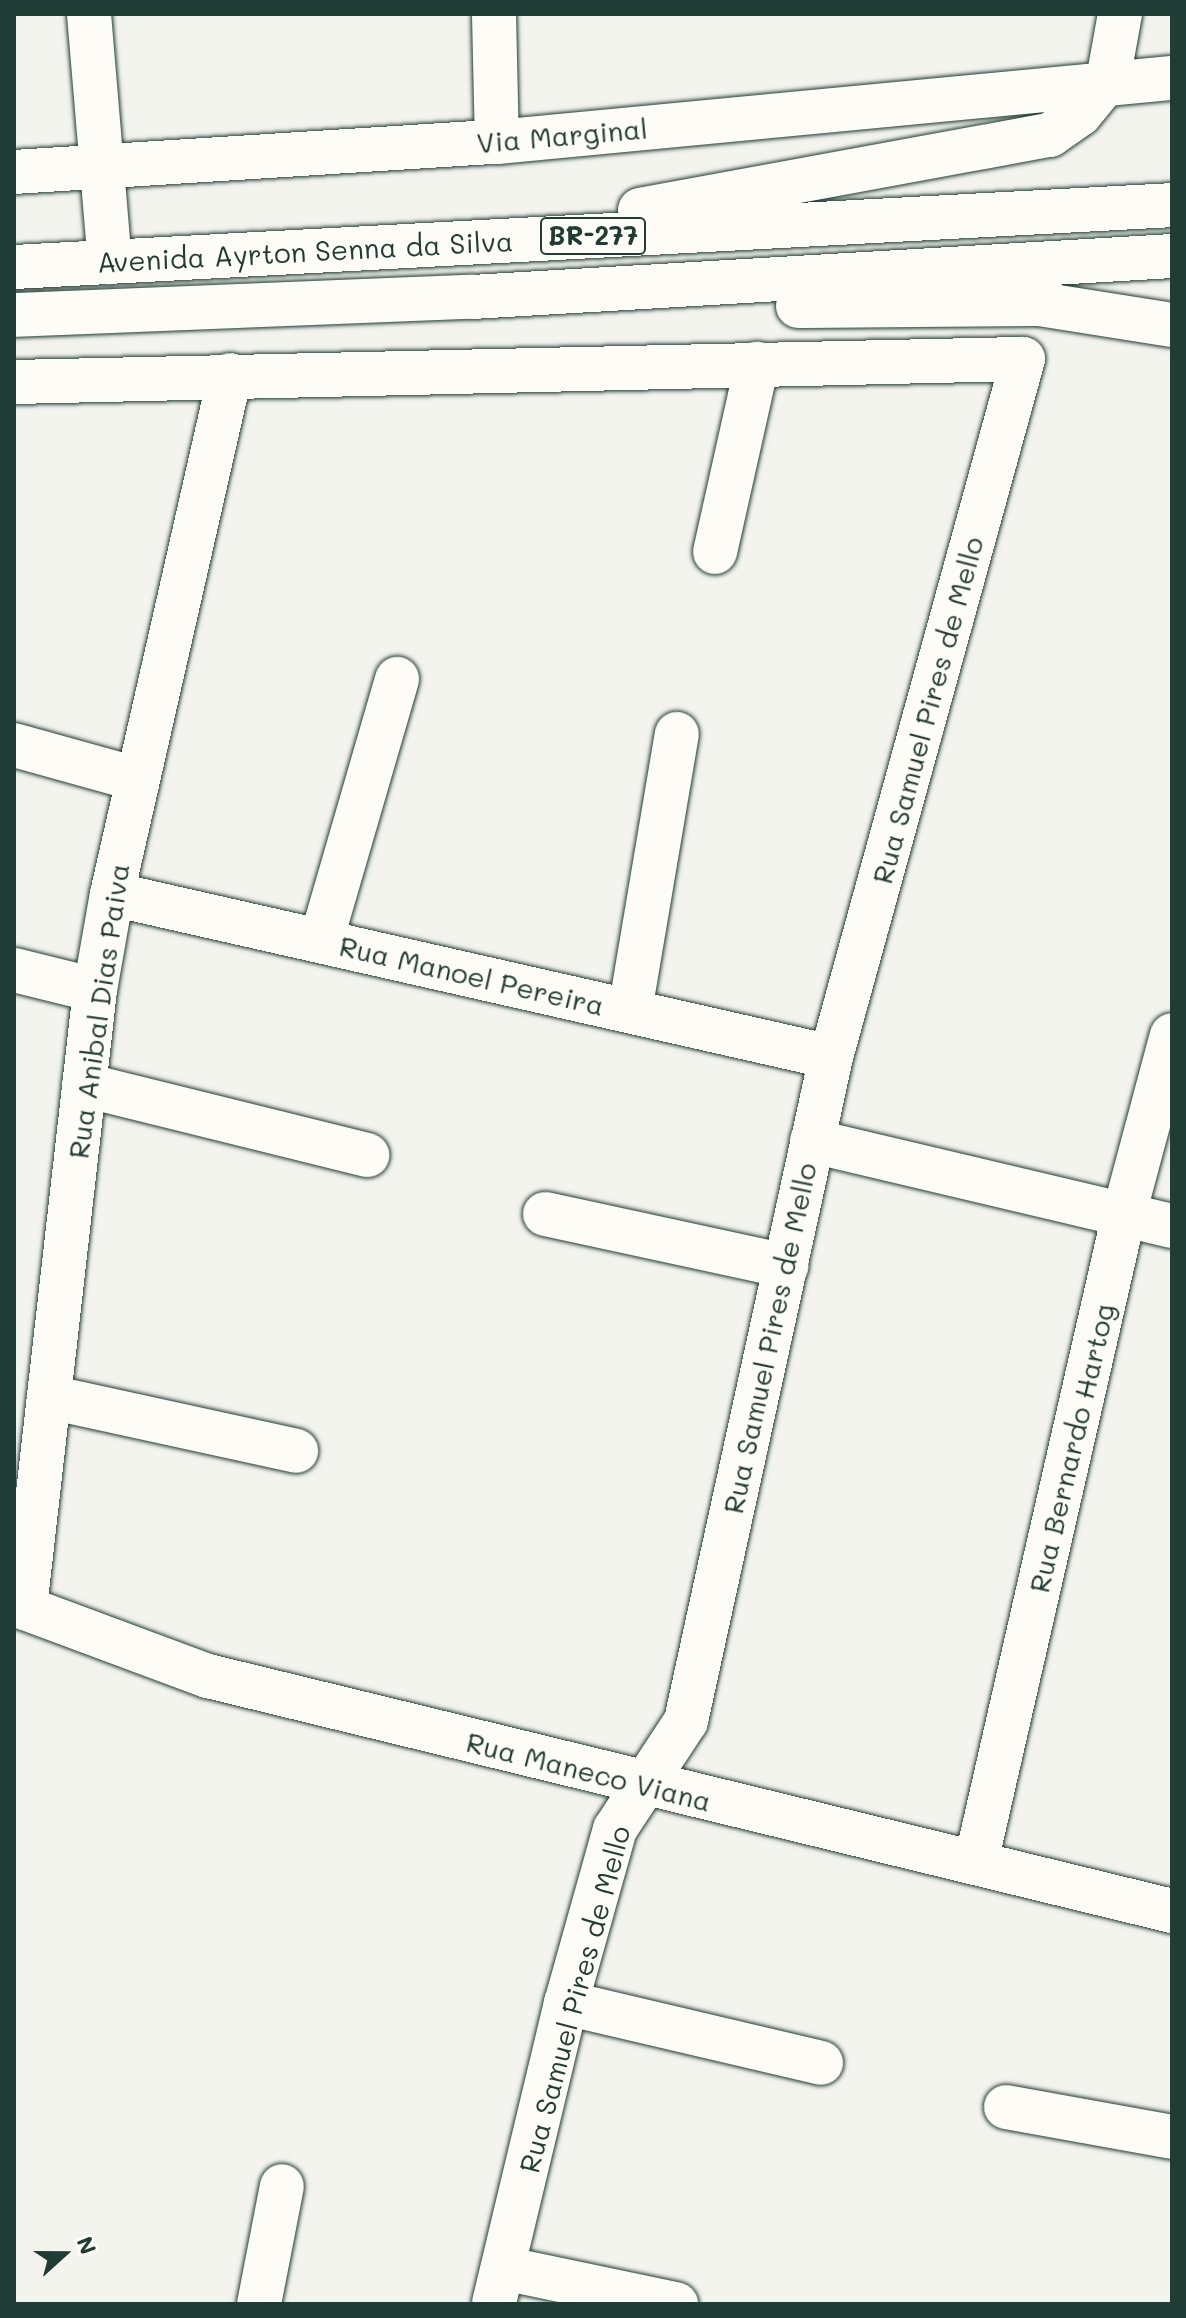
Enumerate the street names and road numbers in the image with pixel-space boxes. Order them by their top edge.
street label: Via Marginal [475,111,649,159]
road number: BR-277 [539,214,647,258]
street label: Avenida Ayrton Senna da Silva [96,223,514,279]
street label: Rua Samuel Pires de Mello [864,533,990,887]
street label: Rua Anibal Dias Paiva [61,861,135,1161]
street label: Rua Manoel Pereira [336,928,608,1022]
street label: Rua Samuel Pires de Mello [715,1160,823,1516]
street label: Rua Bernardo Hartog [1021,1300,1121,1596]
street label: Rua Maneco Viana [463,1724,715,1818]
street label: Rua Samuel Pires de Mello [511,1822,637,2176]

